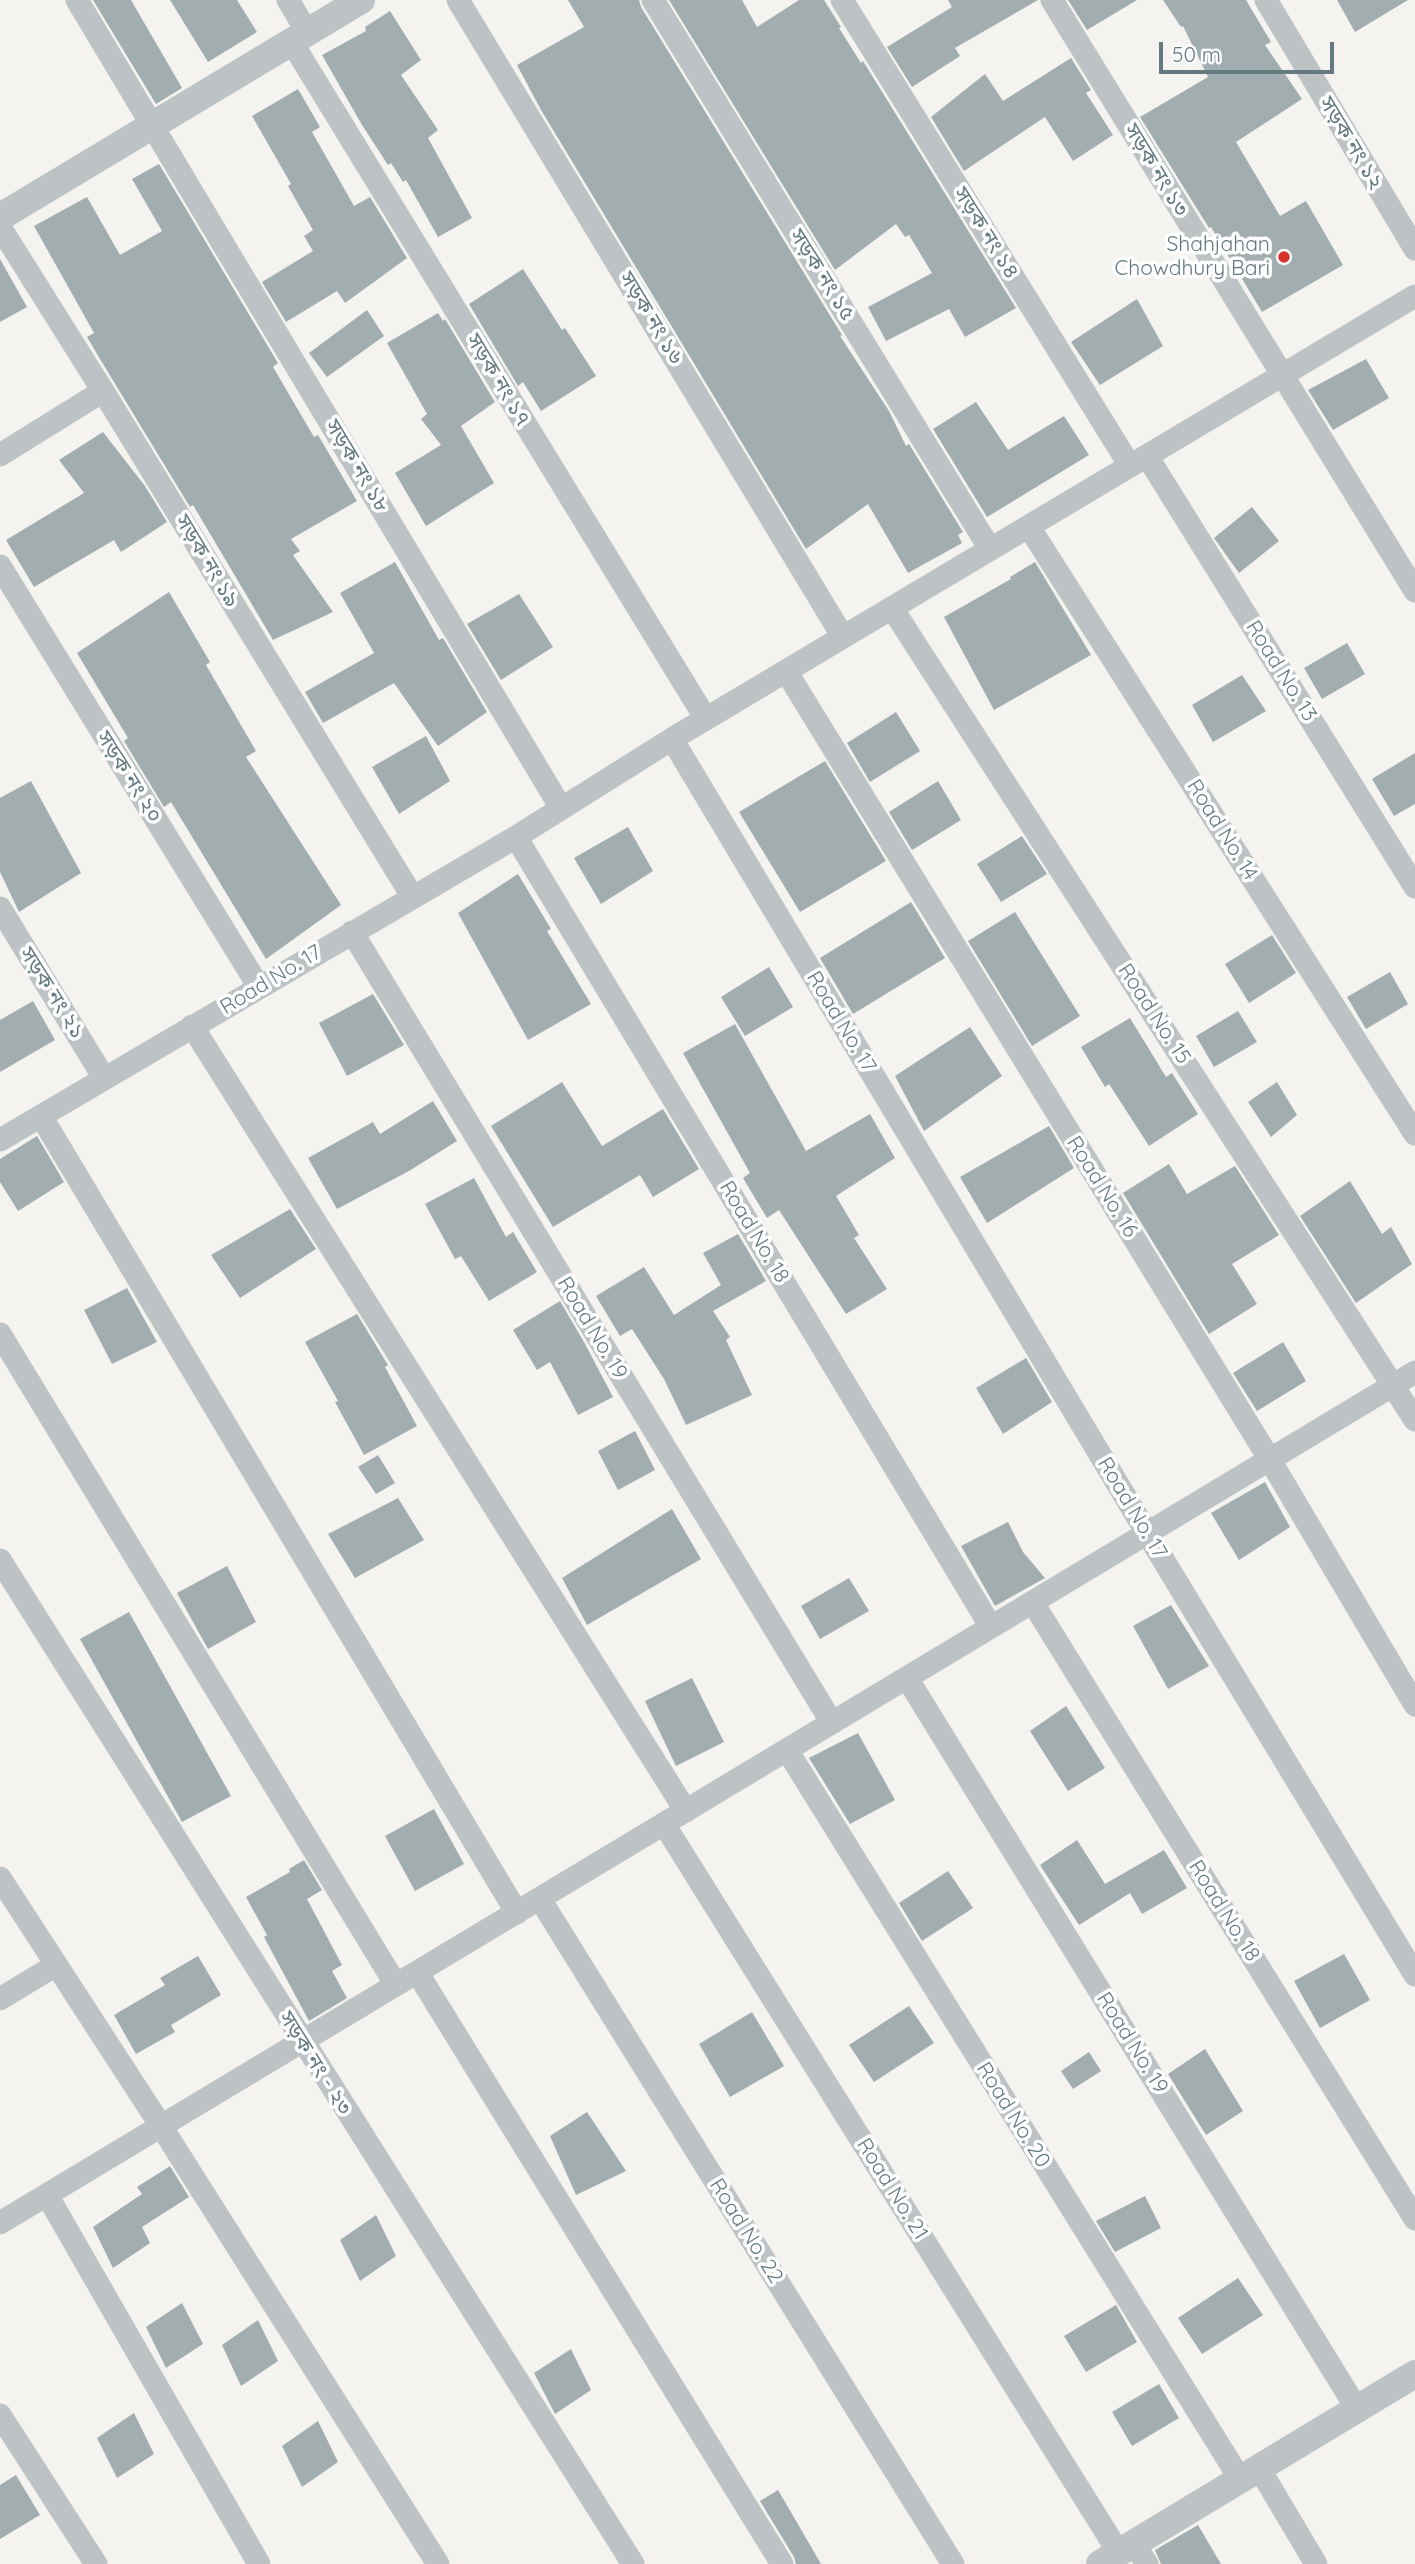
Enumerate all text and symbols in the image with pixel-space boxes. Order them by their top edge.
scale bar [1163,28,1338,72]
text: 50 m [1172,41,1221,67]
street label: সড়ক নং ১২ [1314,92,1388,194]
street label: সড়ক নং ১৩ [1119,119,1193,221]
street label: সড়ক নং ১৪ [948,183,1024,283]
street label: সড়ক নং ১৫ [784,225,860,325]
place label: Shahjahan Chowdhury Bari [1115,232,1270,282]
marker: Shahjahan Chowdhury Bari [1276,249,1292,265]
street label: সড়ক নং ১৬ [614,267,688,369]
street label: সড়ক নং ১৭ [461,329,535,431]
street label: সড়ক নং ১৮ [320,415,394,517]
street label: সড়ক নং ১৯ [170,510,244,612]
street label: Road No. 13 [1240,616,1322,726]
street label: সড়ক নং ২০ [91,727,167,827]
street label: Road No. 14 [1181,775,1263,885]
street label: Road No. 17 [216,940,326,1020]
street label: সড়ক নং ২১ [14,943,90,1043]
street label: Road No. 15 [1112,959,1196,1069]
street label: Road No. 17 [801,967,881,1077]
street label: Road No. 16 [1061,1132,1143,1242]
street label: Road No. 18 [714,1176,794,1288]
street label: Road No. 19 [552,1272,632,1384]
street label: Road No. 17 [1092,1453,1172,1563]
street label: Road No. 18 [1183,1856,1265,1966]
street label: Road No. 19 [1091,1988,1173,2098]
street label: সড়ক নং - ২৩ [273,2007,357,2119]
street label: Road No. 20 [971,2058,1055,2172]
street label: Road No. 21 [851,2134,933,2244]
street label: Road No. 22 [704,2174,788,2288]

